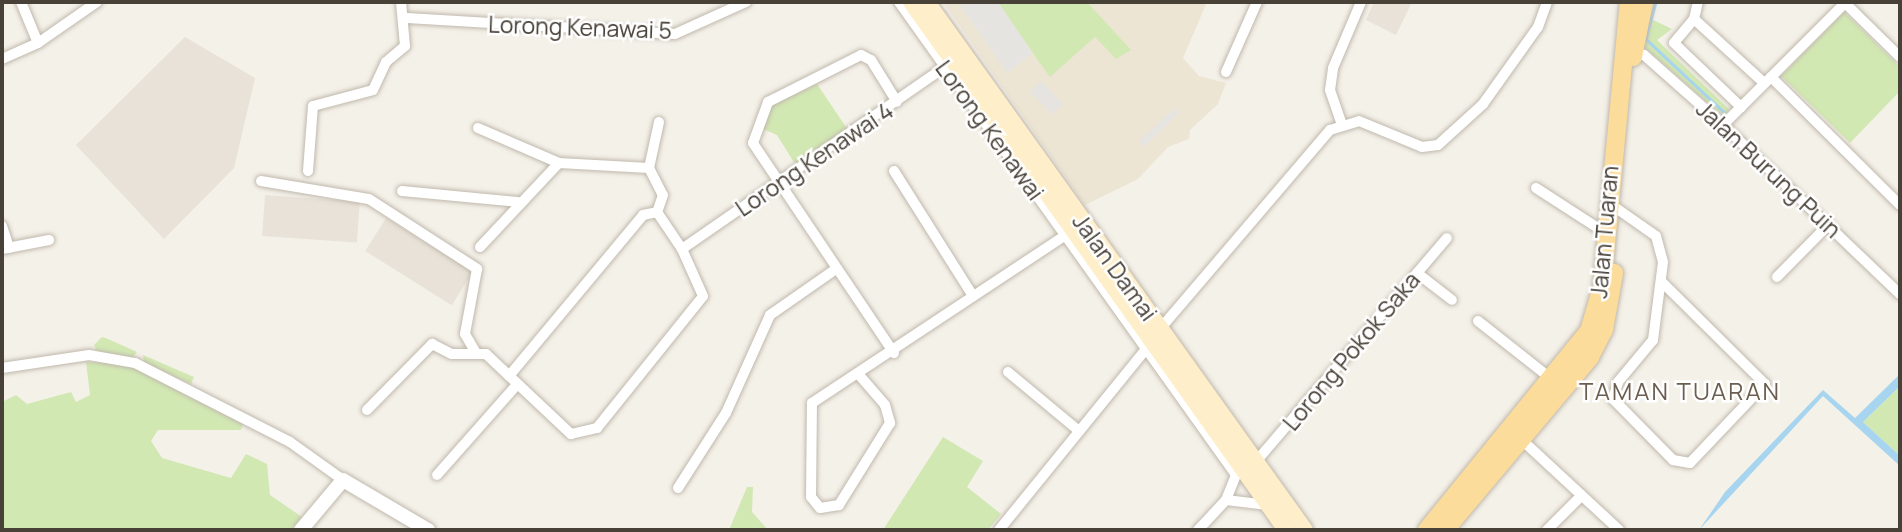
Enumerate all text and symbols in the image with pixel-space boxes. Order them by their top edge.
street label: Lorong Kenawai 5 [488,10,672,44]
street label: Lorong Kenawai [930,55,1050,205]
street label: Jalan Burung Puin [1691,95,1847,243]
street label: Lorong Kenawai 4 [730,96,898,222]
street label: Jalan Tuaran [1584,164,1624,300]
street label: Jalan Damai [1067,208,1163,326]
street label: Lorong Pokok Saka [1277,266,1425,436]
district label: TAMAN TUARAN [1580,377,1780,405]

